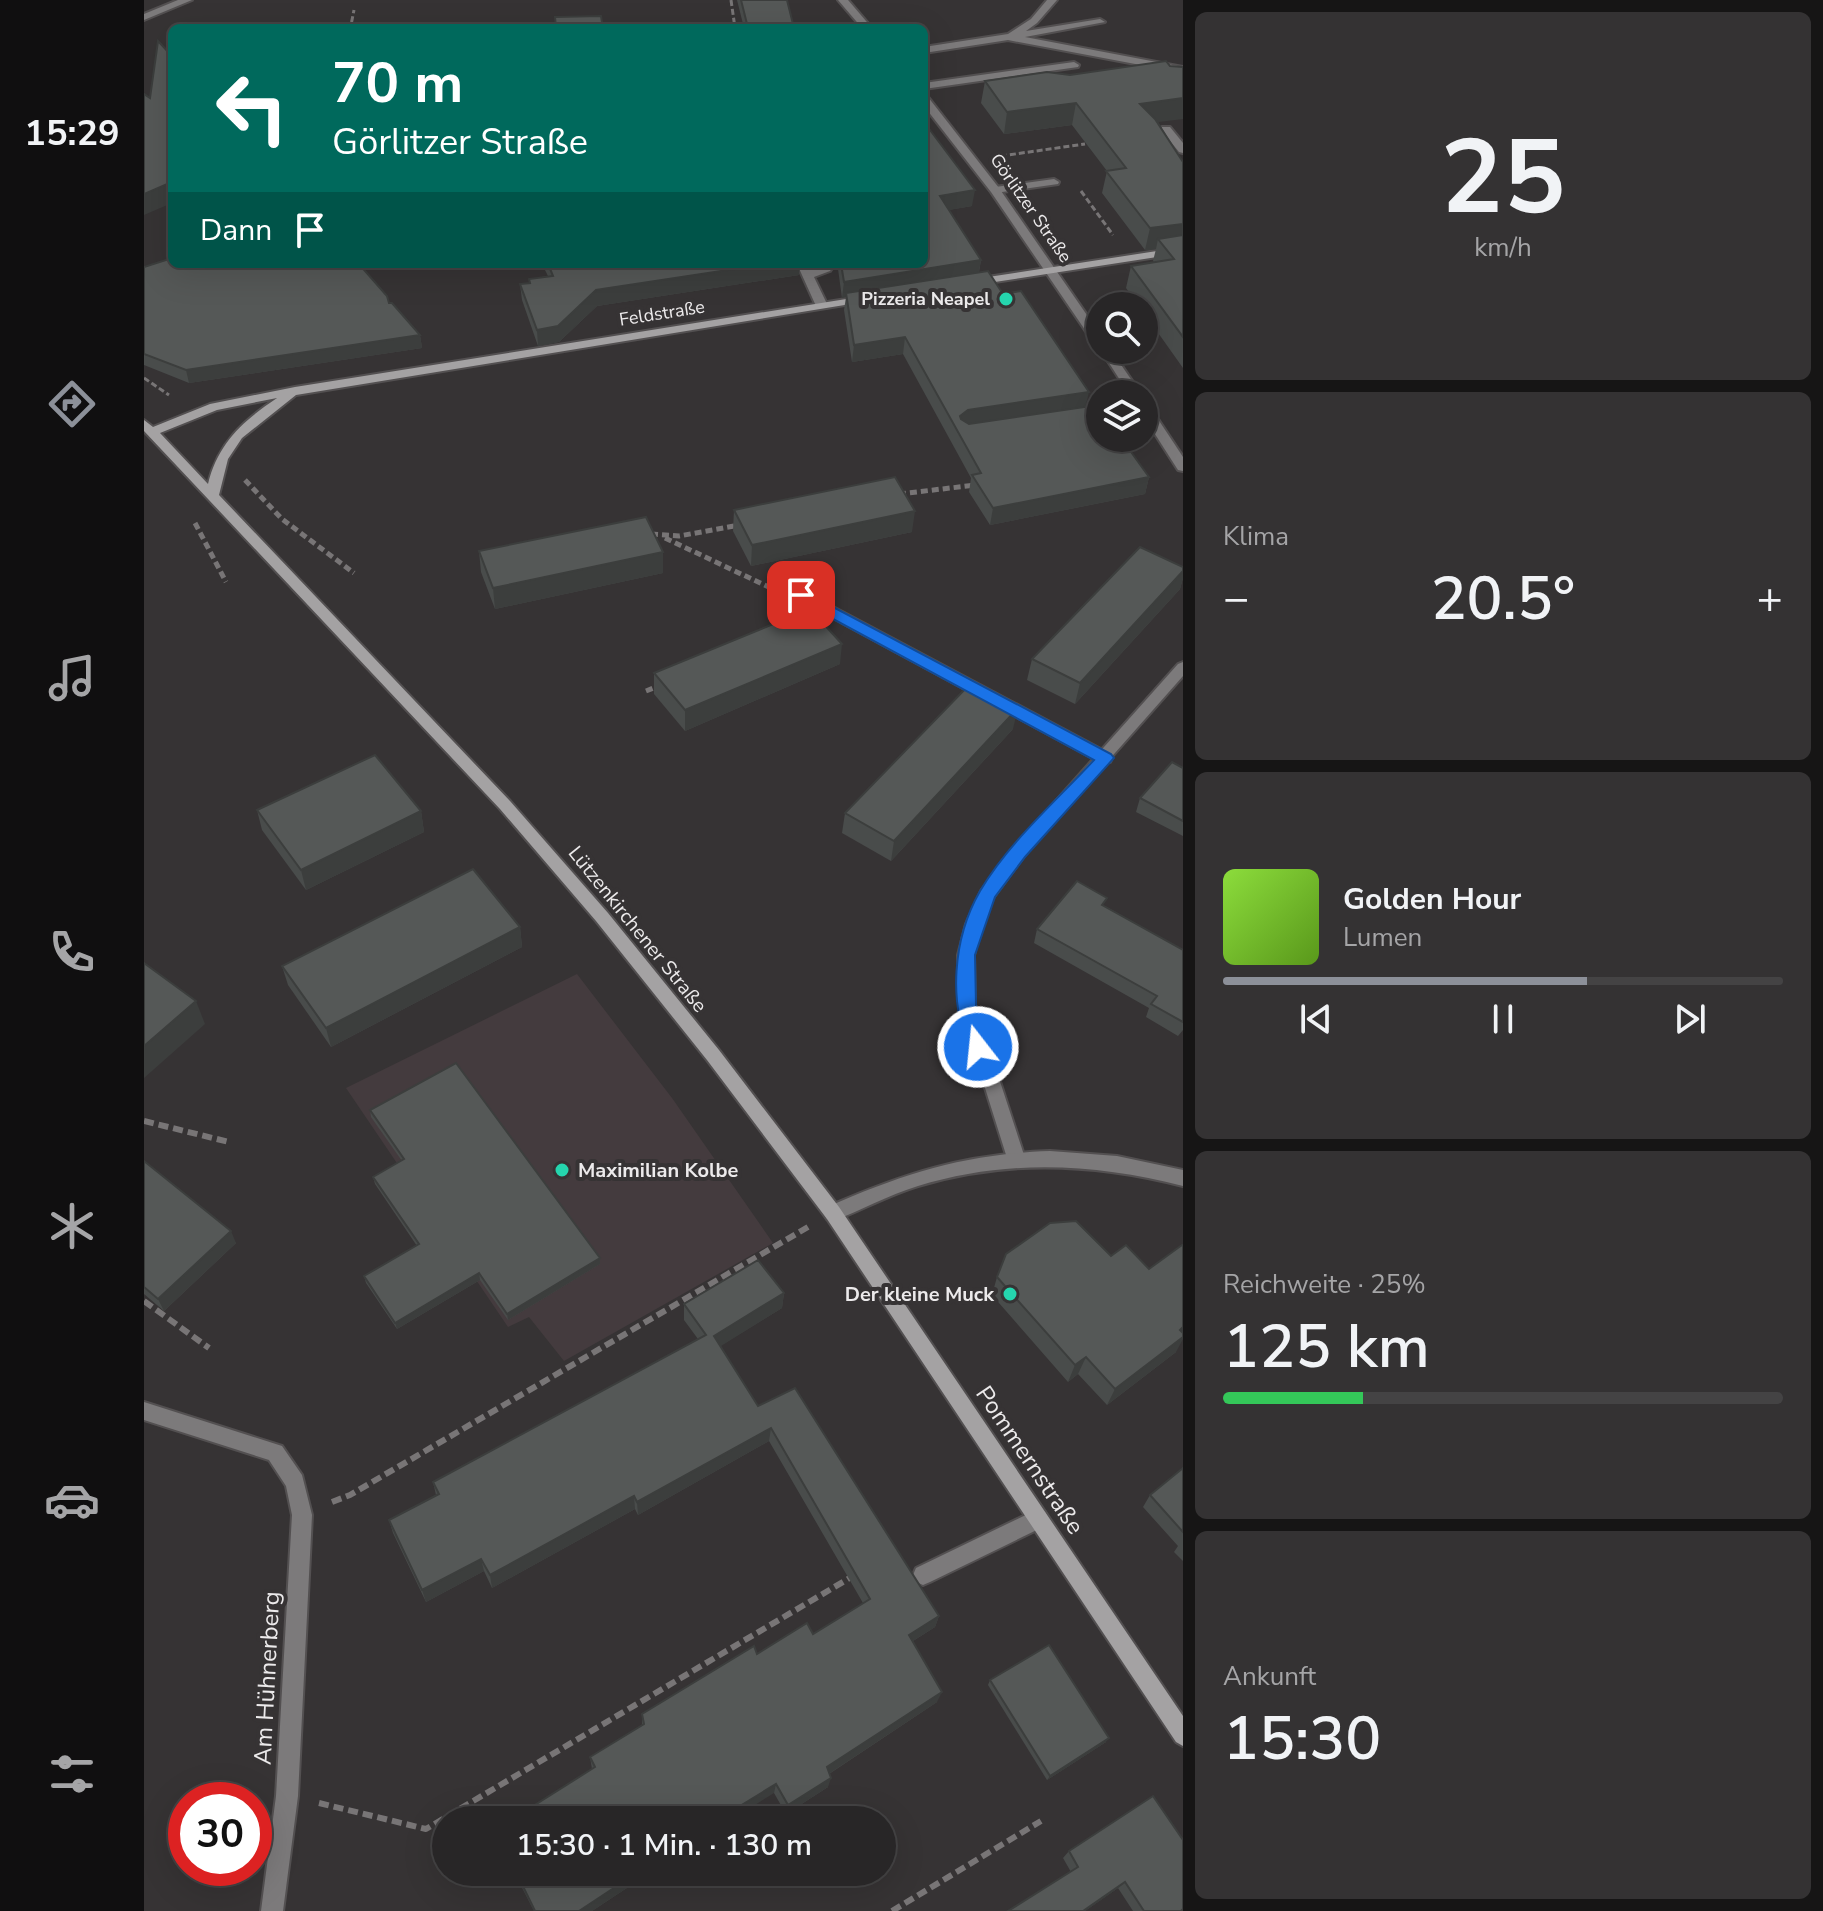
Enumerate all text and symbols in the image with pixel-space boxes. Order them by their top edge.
text: 70 m [332,45,463,122]
icon: left [200,56,304,160]
text: 25 [1441,107,1565,249]
text: 15:29 [24,109,120,158]
text: Görlitzer Straße [332,118,588,167]
street label: Görlitzer Straße [984,149,1078,267]
icon: arrive [288,208,332,252]
text: Dann [200,210,272,251]
text: km/h [1474,230,1532,265]
place label: Pizzeria Neapel [861,287,990,311]
marker: Pizzeria Neapel [997,290,1015,308]
map controls [1086,292,1158,452]
button: search [1086,292,1158,364]
street label: Feldstraße [618,294,706,332]
icon: directions [44,376,100,432]
button: layers [1086,380,1158,452]
text: Klima [1223,519,1289,554]
text: 20.5° [1431,558,1575,640]
pin [767,561,835,629]
text: − [1223,569,1249,629]
text: + [1757,569,1783,629]
icon: arrive [779,573,823,617]
icon: music [44,650,100,706]
street label: Lützenkirchener Straße [562,840,713,1018]
text: Golden Hour [1343,879,1521,920]
text: Lumen [1343,920,1422,955]
icon: phone [44,924,100,980]
icon: previous [1294,997,1338,1041]
icon: pause [1481,997,1525,1041]
icon: next [1668,997,1712,1041]
position arrow [936,1005,1020,1089]
place label: Maximilian Kolbe [578,1157,738,1184]
marker: Maximilian Kolbe [553,1161,571,1179]
icon: climate [44,1198,100,1254]
text: Reichweite · 25% [1223,1267,1426,1302]
place label: Der kleine Muck [845,1281,995,1308]
marker: Der kleine Muck [1001,1285,1019,1303]
text: 125 km [1223,1306,1430,1388]
street label: Pommernstraße [968,1379,1092,1541]
icon: car [44,1472,100,1528]
street label: Am Hühnerberg [246,1590,288,1766]
text: Ankunft [1223,1659,1316,1694]
text: 15:30 [1223,1698,1381,1780]
icon: filters [44,1746,100,1802]
speed limit sign: 30 [168,1782,272,1886]
text: 15:30 · 1 Min. · 130 m [516,1825,812,1866]

